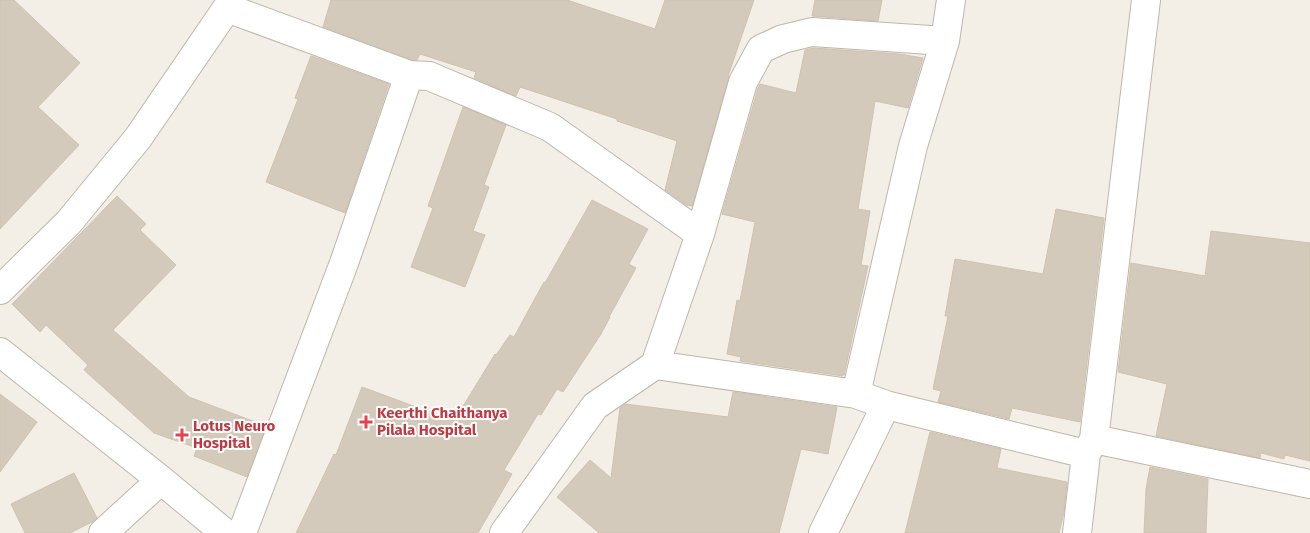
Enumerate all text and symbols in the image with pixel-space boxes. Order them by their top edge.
place label: Keerthi Chaithanya Pilala Hospital [377,404,508,439]
marker: Keerthi Chaithanya Pilala Hospital [359,415,373,429]
place label: Lotus Neuro Hospital [193,417,276,452]
marker: Lotus Neuro Hospital [175,428,189,442]

